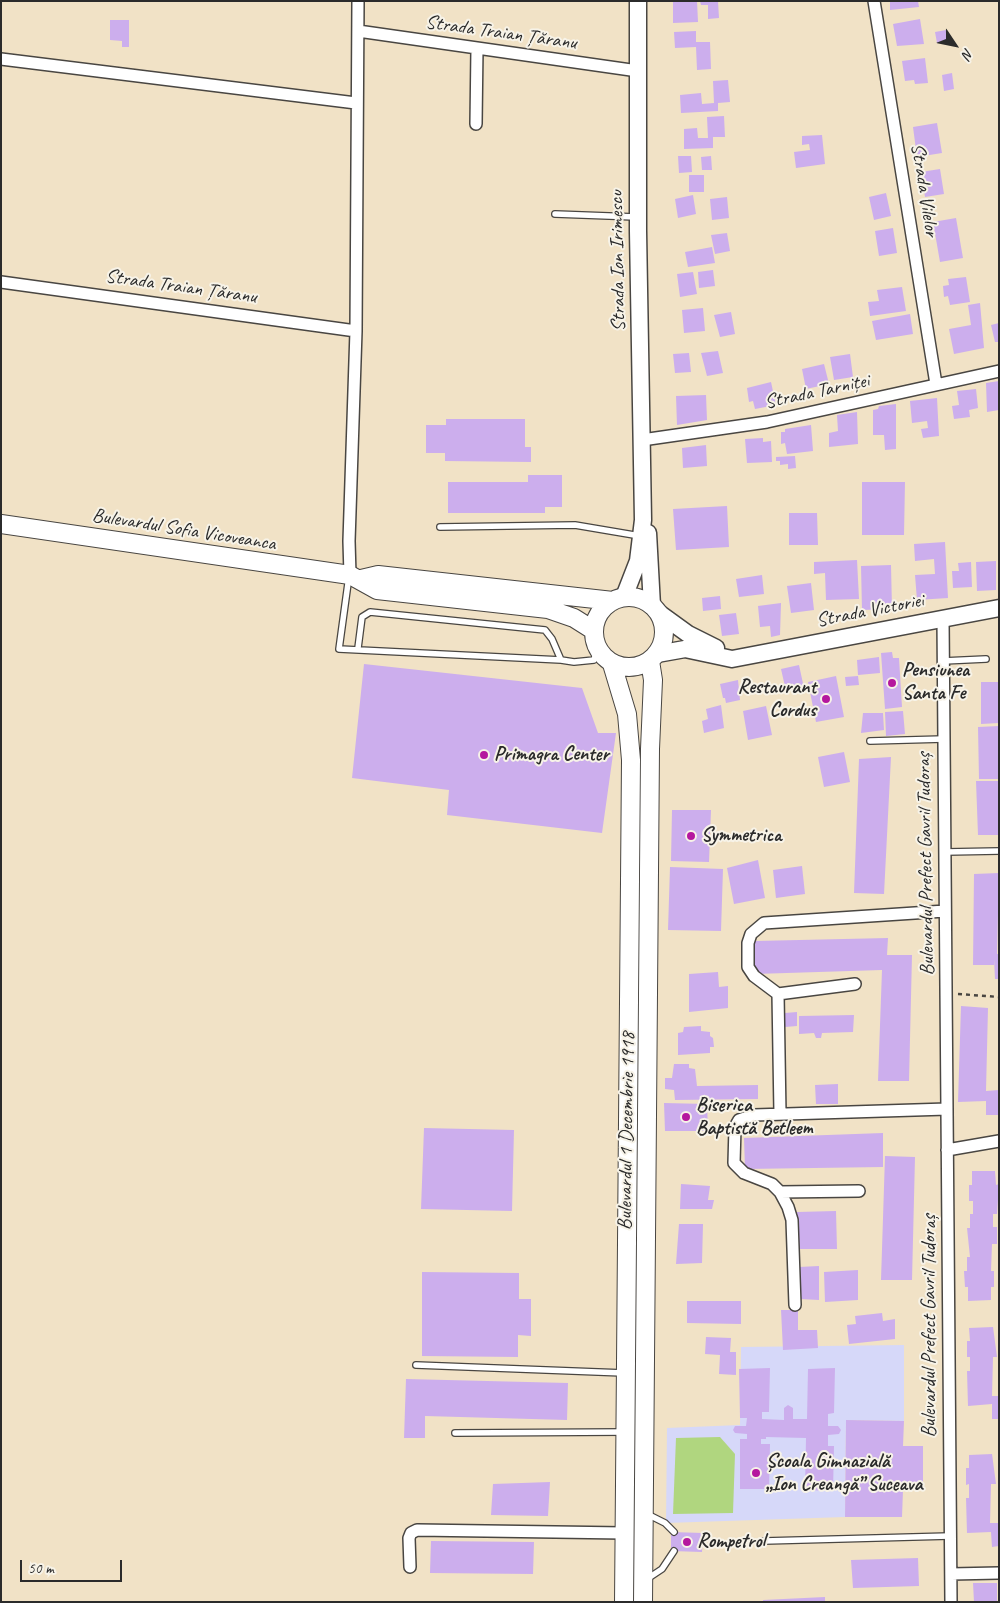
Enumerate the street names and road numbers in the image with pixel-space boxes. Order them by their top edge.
street label: Strada Traian Țăranu [424,10,578,56]
street label: Strada Vilelor [905,141,943,239]
street label: Strada Ion Irimescu [605,190,631,332]
street label: Strada Traian Țăranu [104,264,258,310]
street label: Strada Tarniței [763,369,871,415]
street label: Bulevardul Sofia Vicoveanca [91,504,277,556]
street label: Strada Victoriei [814,589,926,633]
street label: Bulevardul Prefect Gavril Tudoraș [912,752,940,976]
street label: Bulevardul 1 Decembrie 1918 [613,1032,641,1230]
street label: Bulevardul Prefect Gavril Tudoraș [918,1214,942,1438]

